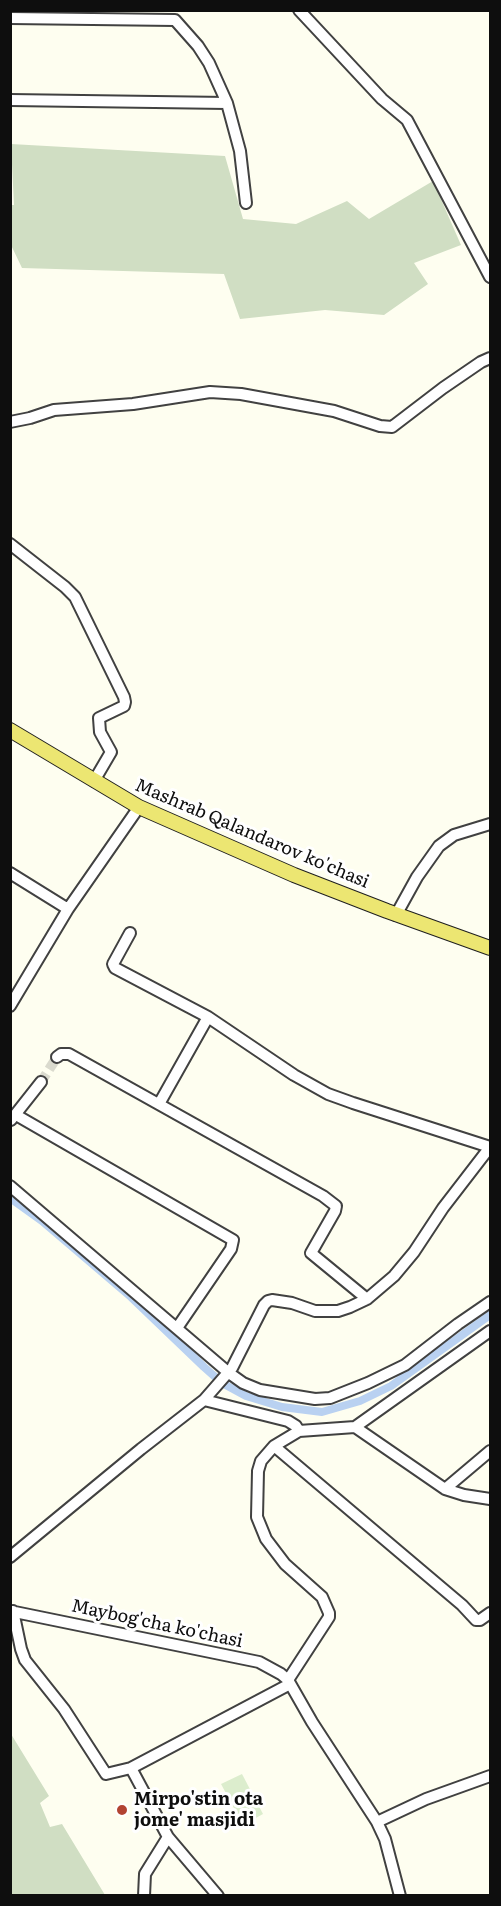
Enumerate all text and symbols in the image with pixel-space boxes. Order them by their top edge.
street label: Mashrab Qalandarov ko'chasi [132,775,372,893]
street label: Maybog'cha ko'chasi [69,1595,245,1653]
place label: Mirpo'stin ota jome' masjidi [134,1789,263,1832]
marker: Mirpo'stin ota jome' masjidi [115,1803,129,1817]

